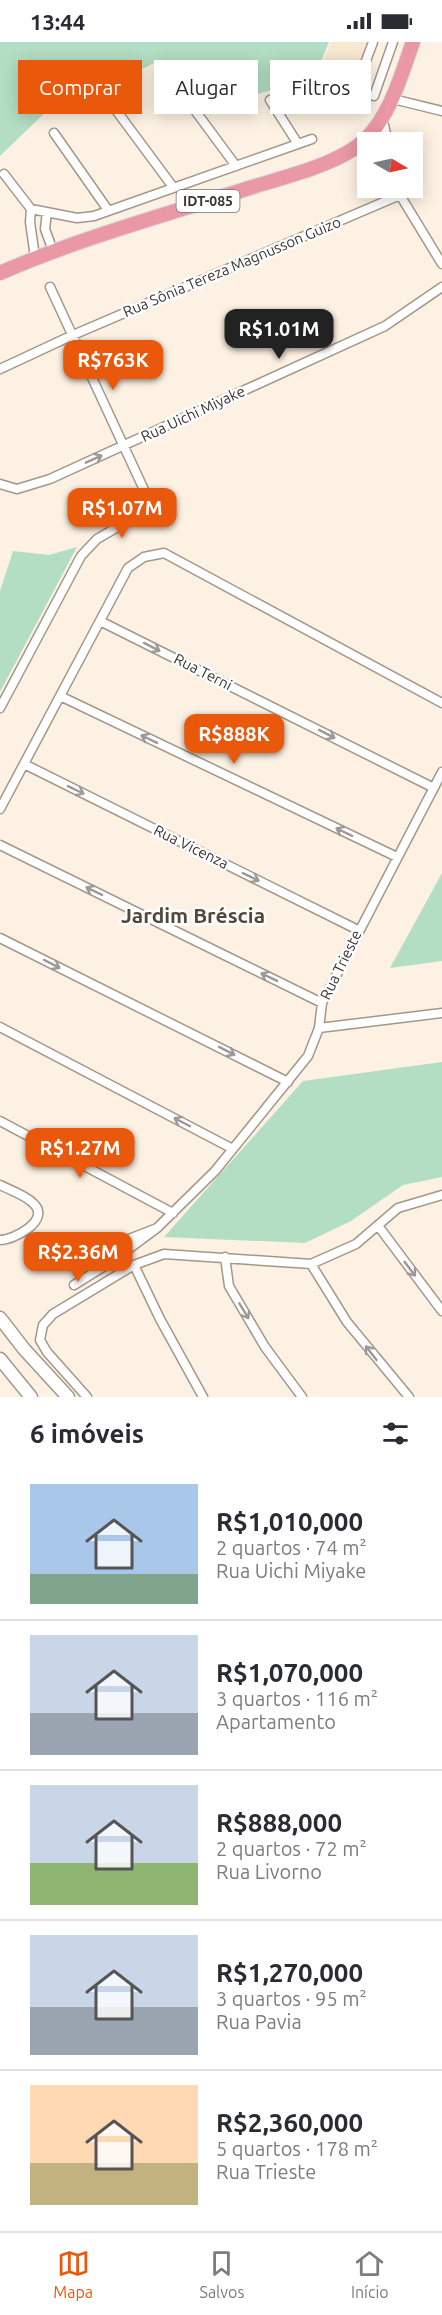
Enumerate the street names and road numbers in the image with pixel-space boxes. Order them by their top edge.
road number: IDT-085 [176,190,240,212]
street label: Rua Sônia Tereza Magnusson Guizo [120,213,343,320]
street label: Rua Uichi Miyake [138,382,247,445]
street label: Rua Terni [171,650,235,693]
street label: Rua Vicenza [151,821,231,872]
street label: Rua Trieste [316,927,365,1002]

